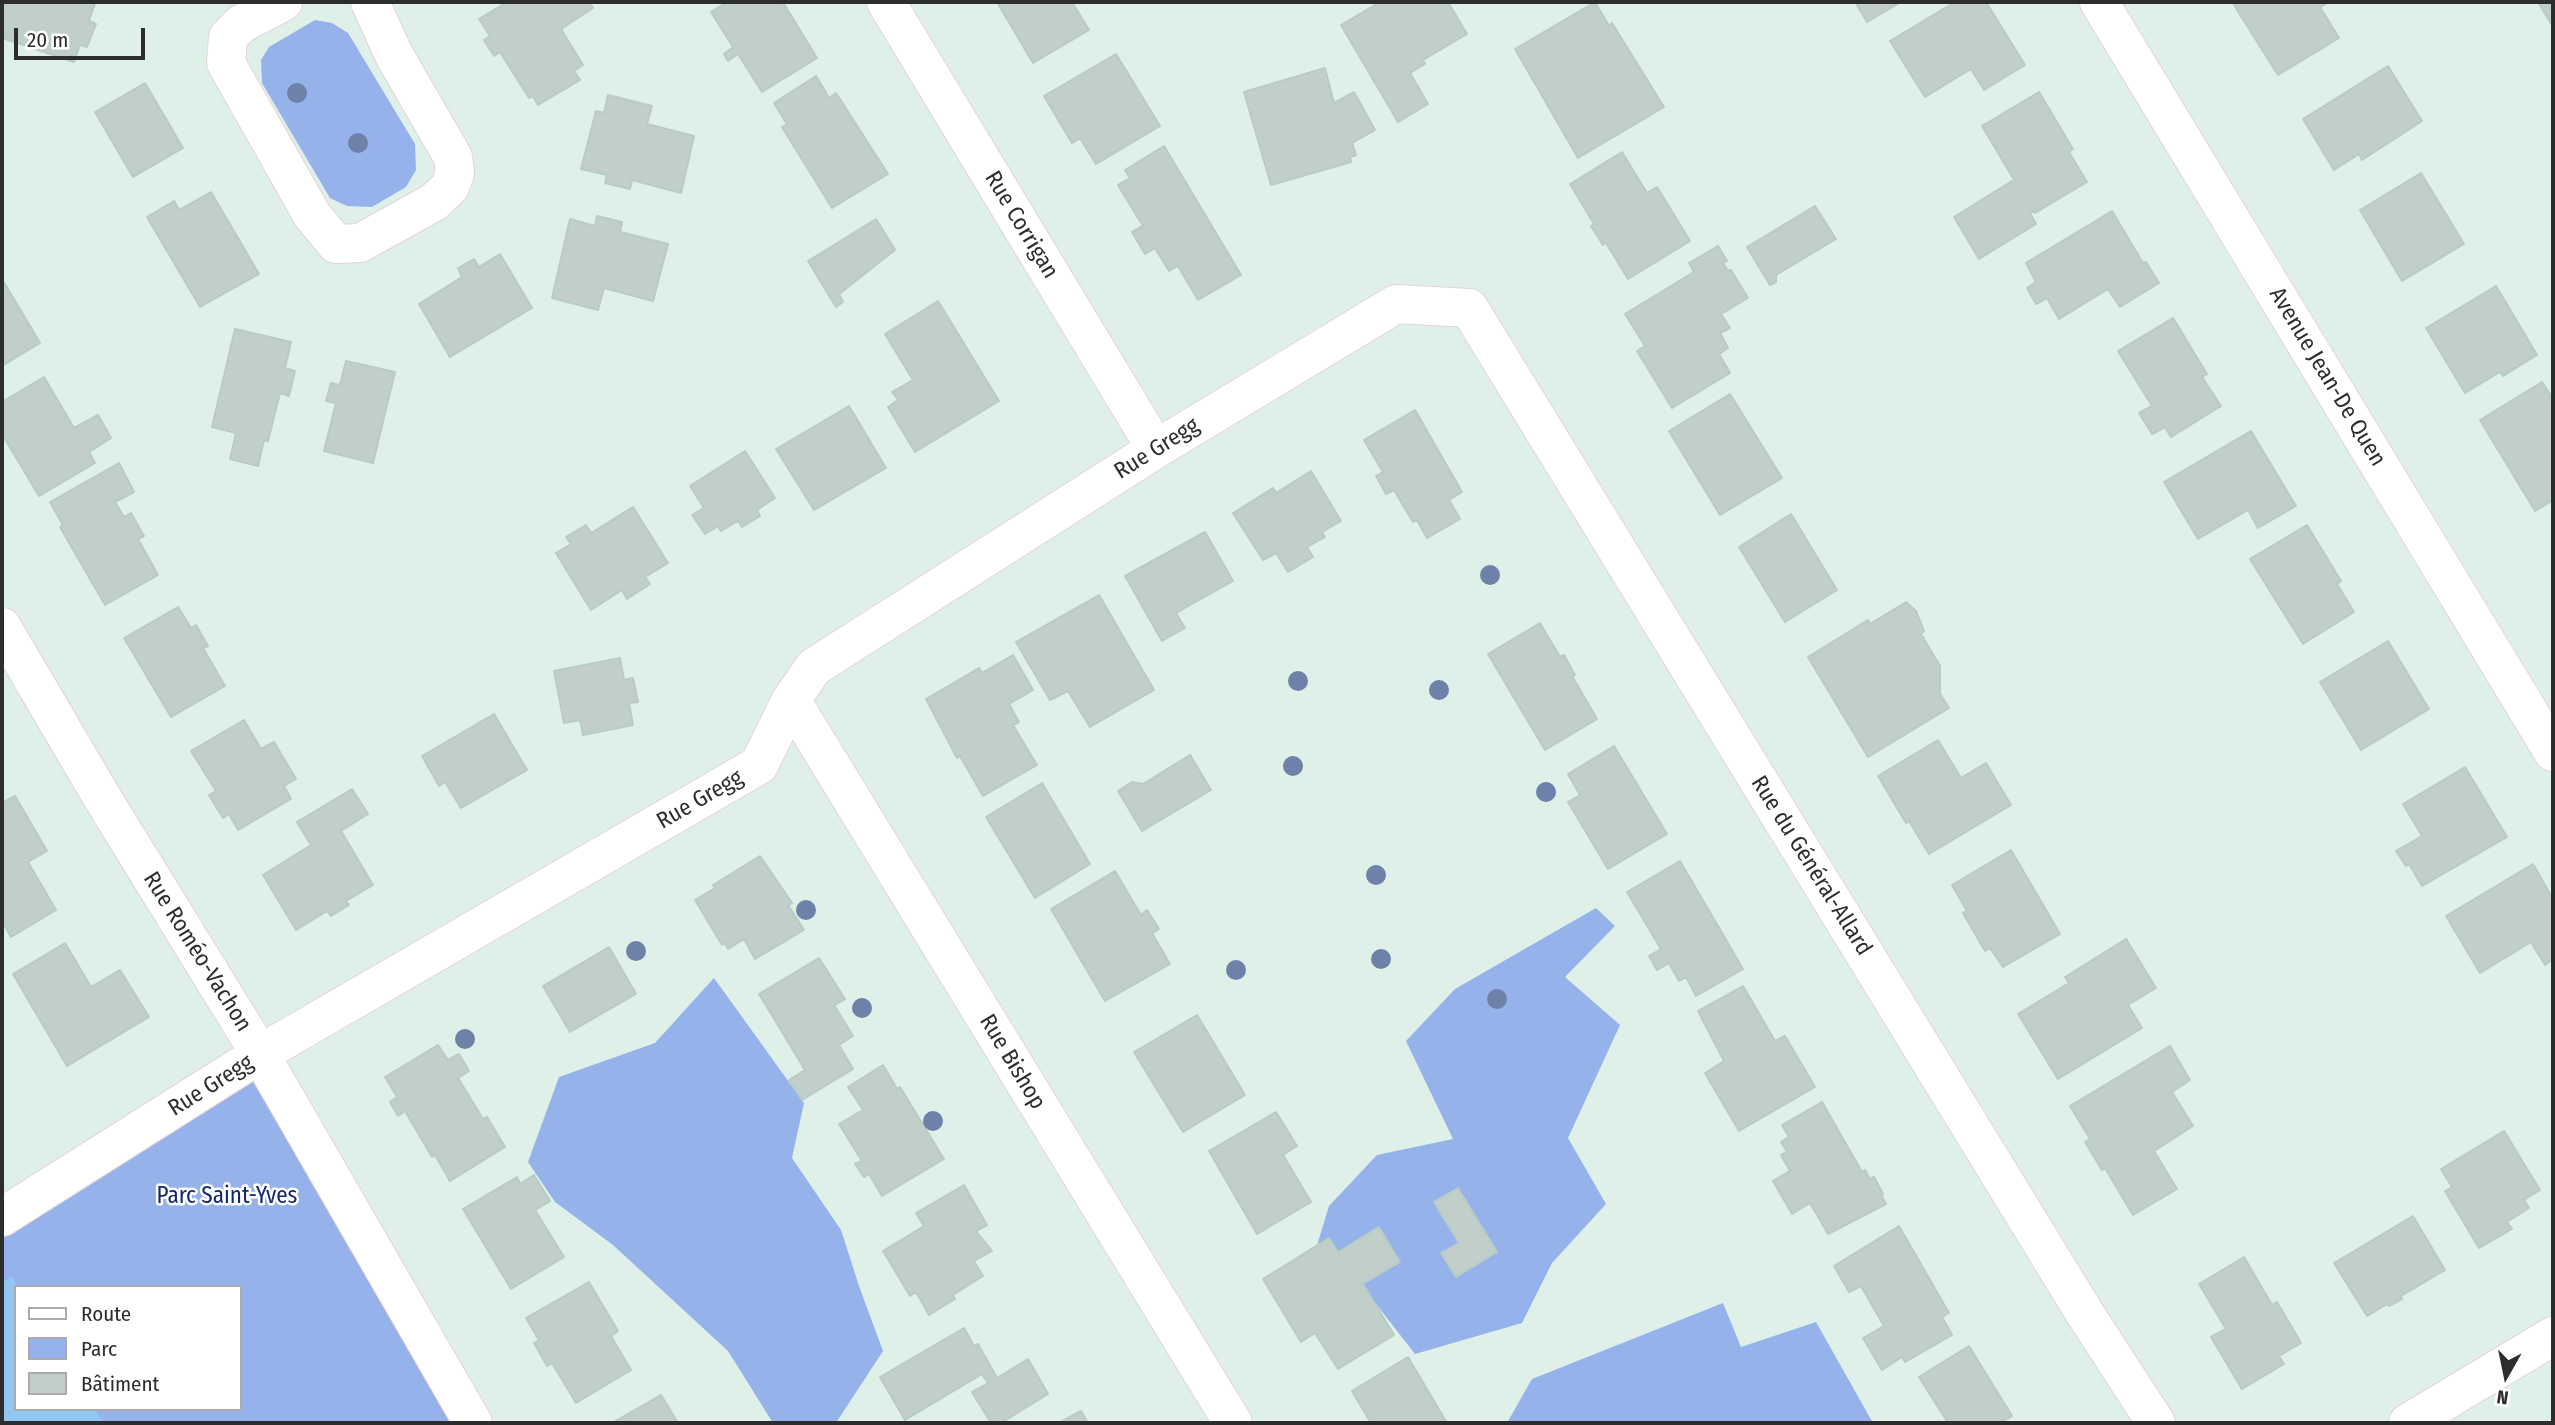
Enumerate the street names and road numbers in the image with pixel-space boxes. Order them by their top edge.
street label: Rue Corrigan [978,166,1064,284]
street label: Avenue Jean-De Quen [2263,282,2391,472]
street label: Rue Gregg [1109,412,1205,486]
street label: Rue Gregg [652,764,748,836]
street label: Rue du Général-Allard [1745,771,1877,961]
street label: Rue Roméo-Vachon [137,867,257,1037]
street label: Rue Bishop [973,1009,1051,1115]
street label: Rue Gregg [163,1049,259,1123]

